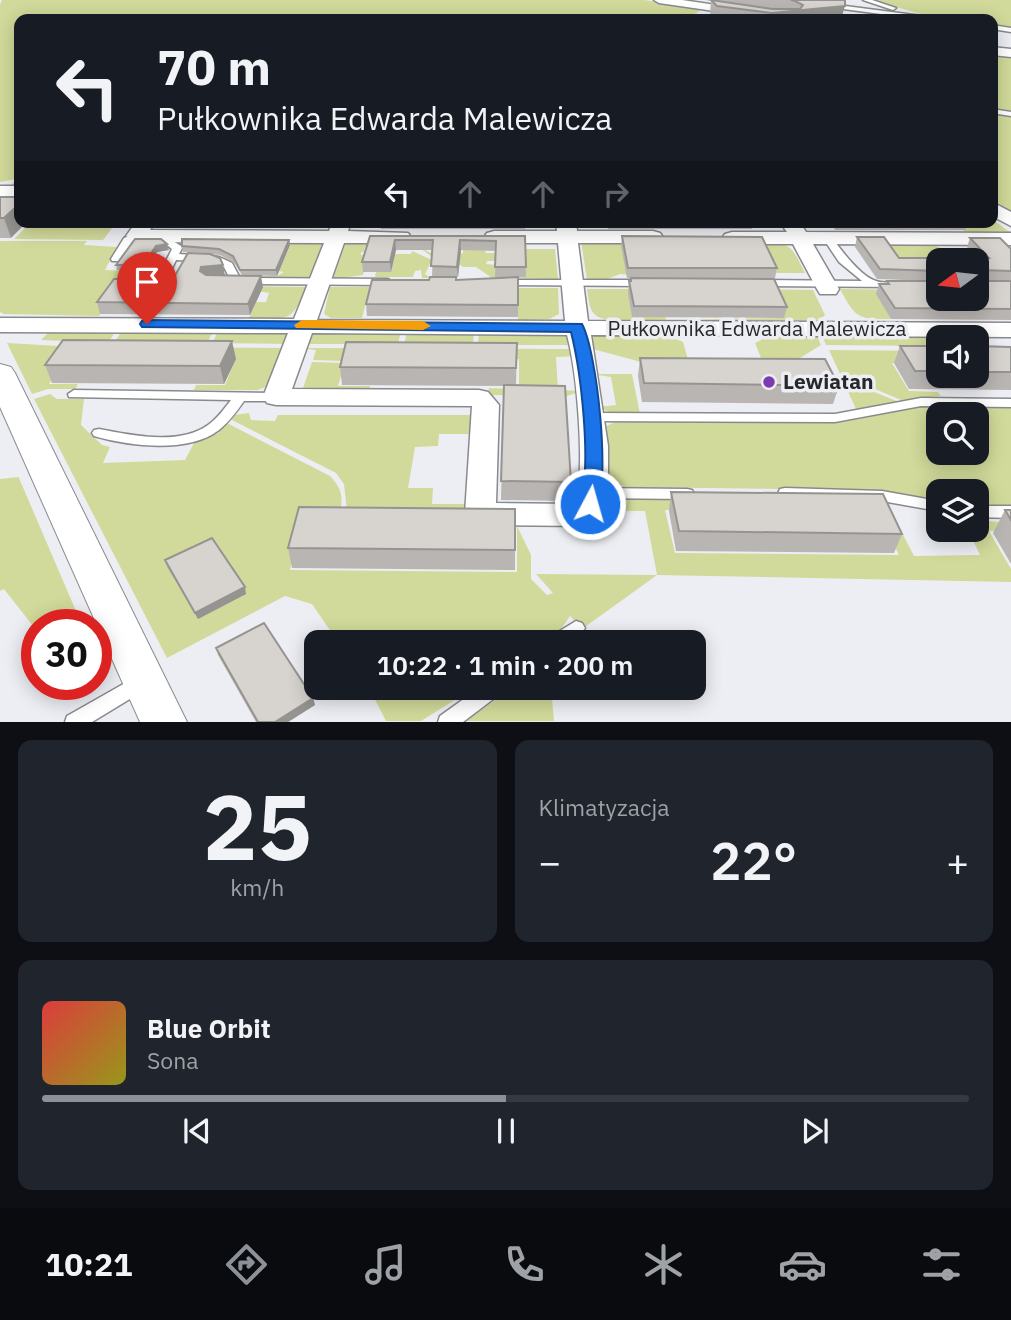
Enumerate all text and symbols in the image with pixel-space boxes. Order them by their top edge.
text: 70 m [157,35,271,98]
icon: left [42,42,133,133]
text: Pułkownika Edwarda Malewicza [157,97,612,139]
icon: left [378,175,416,213]
icon: ahead [451,175,489,213]
icon: ahead [524,175,562,213]
icon: right [597,175,635,213]
north arrow [926,248,989,312]
map controls [926,248,989,542]
pin [117,252,177,324]
icon: arrive [128,263,166,301]
street label: Pułkownika Edwarda Malewicza [608,314,906,342]
button: sound [926,325,989,388]
place label: Lewiatan [783,367,874,395]
marker: Lewiatan [761,374,777,390]
button: search [926,402,989,465]
position arrow [553,467,627,541]
button: layers [926,479,989,542]
speed limit sign: 30 [21,609,112,700]
text: 10:22 · 1 min · 200 m [377,648,633,682]
text: 25 [203,767,312,885]
text: Klimatyzacja [539,792,670,822]
text: 22° [710,827,797,894]
text: − [539,837,561,886]
text: + [946,837,969,886]
text: km/h [230,872,284,902]
text: Blue Orbit [147,1011,271,1045]
text: Sona [147,1045,199,1075]
icon: previous [178,1112,216,1150]
icon: pause [487,1112,525,1150]
icon: next [796,1112,834,1150]
icon: directions [222,1240,271,1289]
icon: music [361,1240,410,1289]
icon: phone [500,1240,549,1289]
icon: climate [639,1240,688,1289]
icon: car [778,1240,827,1289]
icon: filters [917,1240,966,1289]
text: 10:21 [45,1243,132,1285]

